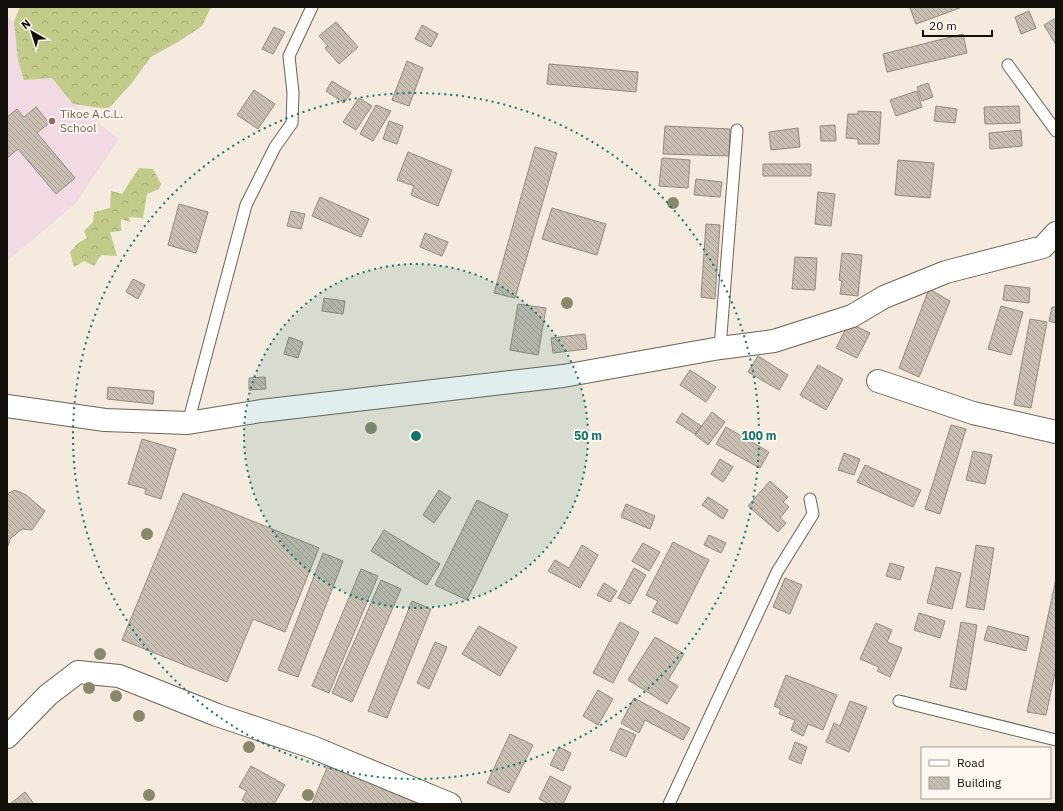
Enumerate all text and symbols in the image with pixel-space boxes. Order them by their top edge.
north arrow [12,12,52,52]
scale bar [923,12,992,38]
text: N [18,16,33,32]
text: 20 m [929,18,957,33]
place label: Tikoe A.C.L. School [60,106,123,135]
marker: Tikoe A.C.L. School [47,116,57,126]
text: 50 m [574,428,602,443]
text: 100 m [741,428,777,443]
centre of rings [409,429,423,443]
legend [921,747,1051,799]
text: Road [957,755,985,770]
text: Building [957,775,1002,790]

